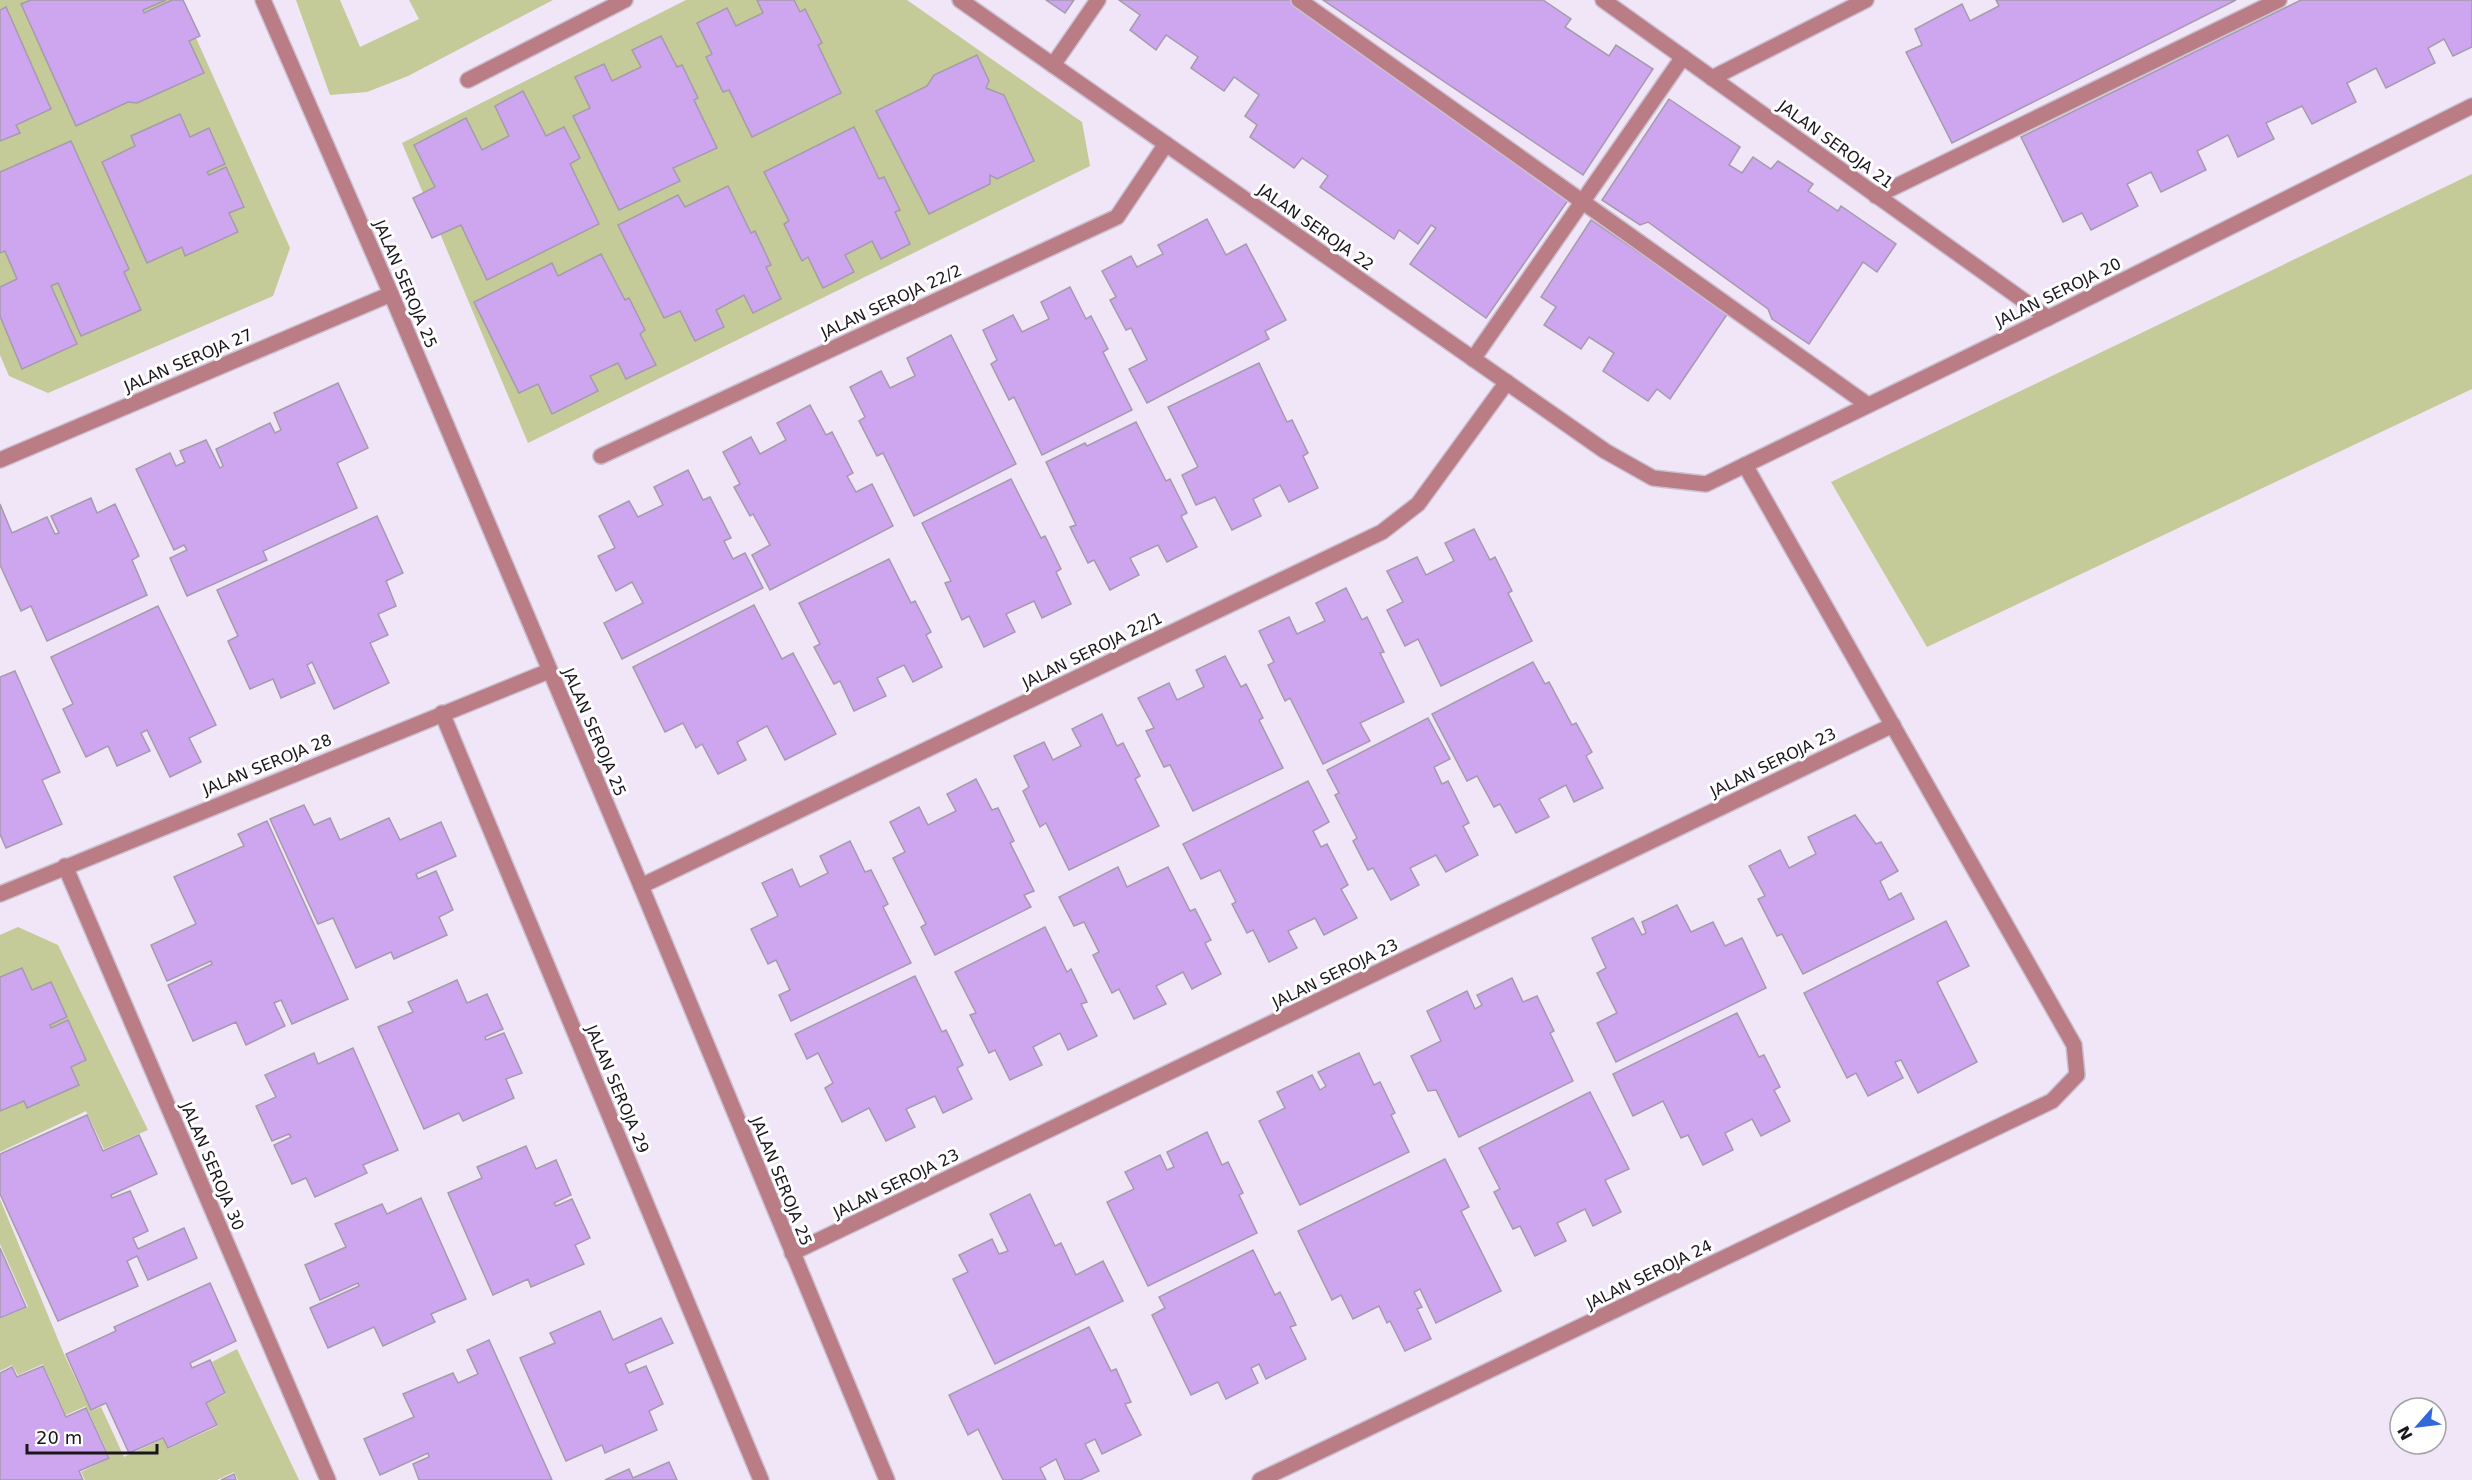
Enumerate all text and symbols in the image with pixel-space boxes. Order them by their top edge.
street label: JALAN SEROJA 21 [1774,96,1897,192]
street label: JALAN SEROJA 22 [1253,180,1377,275]
street label: JALAN SEROJA 25 [370,216,441,351]
street label: JALAN SEROJA 20 [1991,254,2124,332]
street label: JALAN SEROJA 22/2 [817,261,965,343]
street label: JALAN SEROJA 27 [120,325,255,396]
street label: JALAN SEROJA 22/1 [1018,608,1165,693]
street label: JALAN SEROJA 25 [559,664,630,799]
street label: JALAN SEROJA 23 [1706,724,1839,802]
street label: JALAN SEROJA 28 [199,730,334,799]
street label: JALAN SEROJA 23 [1268,935,1401,1013]
street label: JALAN SEROJA 29 [582,1021,653,1156]
street label: JALAN SEROJA 30 [177,1098,248,1233]
street label: JALAN SEROJA 25 [747,1113,816,1248]
street label: JALAN SEROJA 23 [829,1145,962,1223]
street label: JALAN SEROJA 24 [1582,1236,1715,1314]
north arrow [2388,1396,2448,1456]
scale bar [27,1417,158,1455]
text: N [2394,1422,2417,1443]
text: 20 m [36,1427,82,1448]

